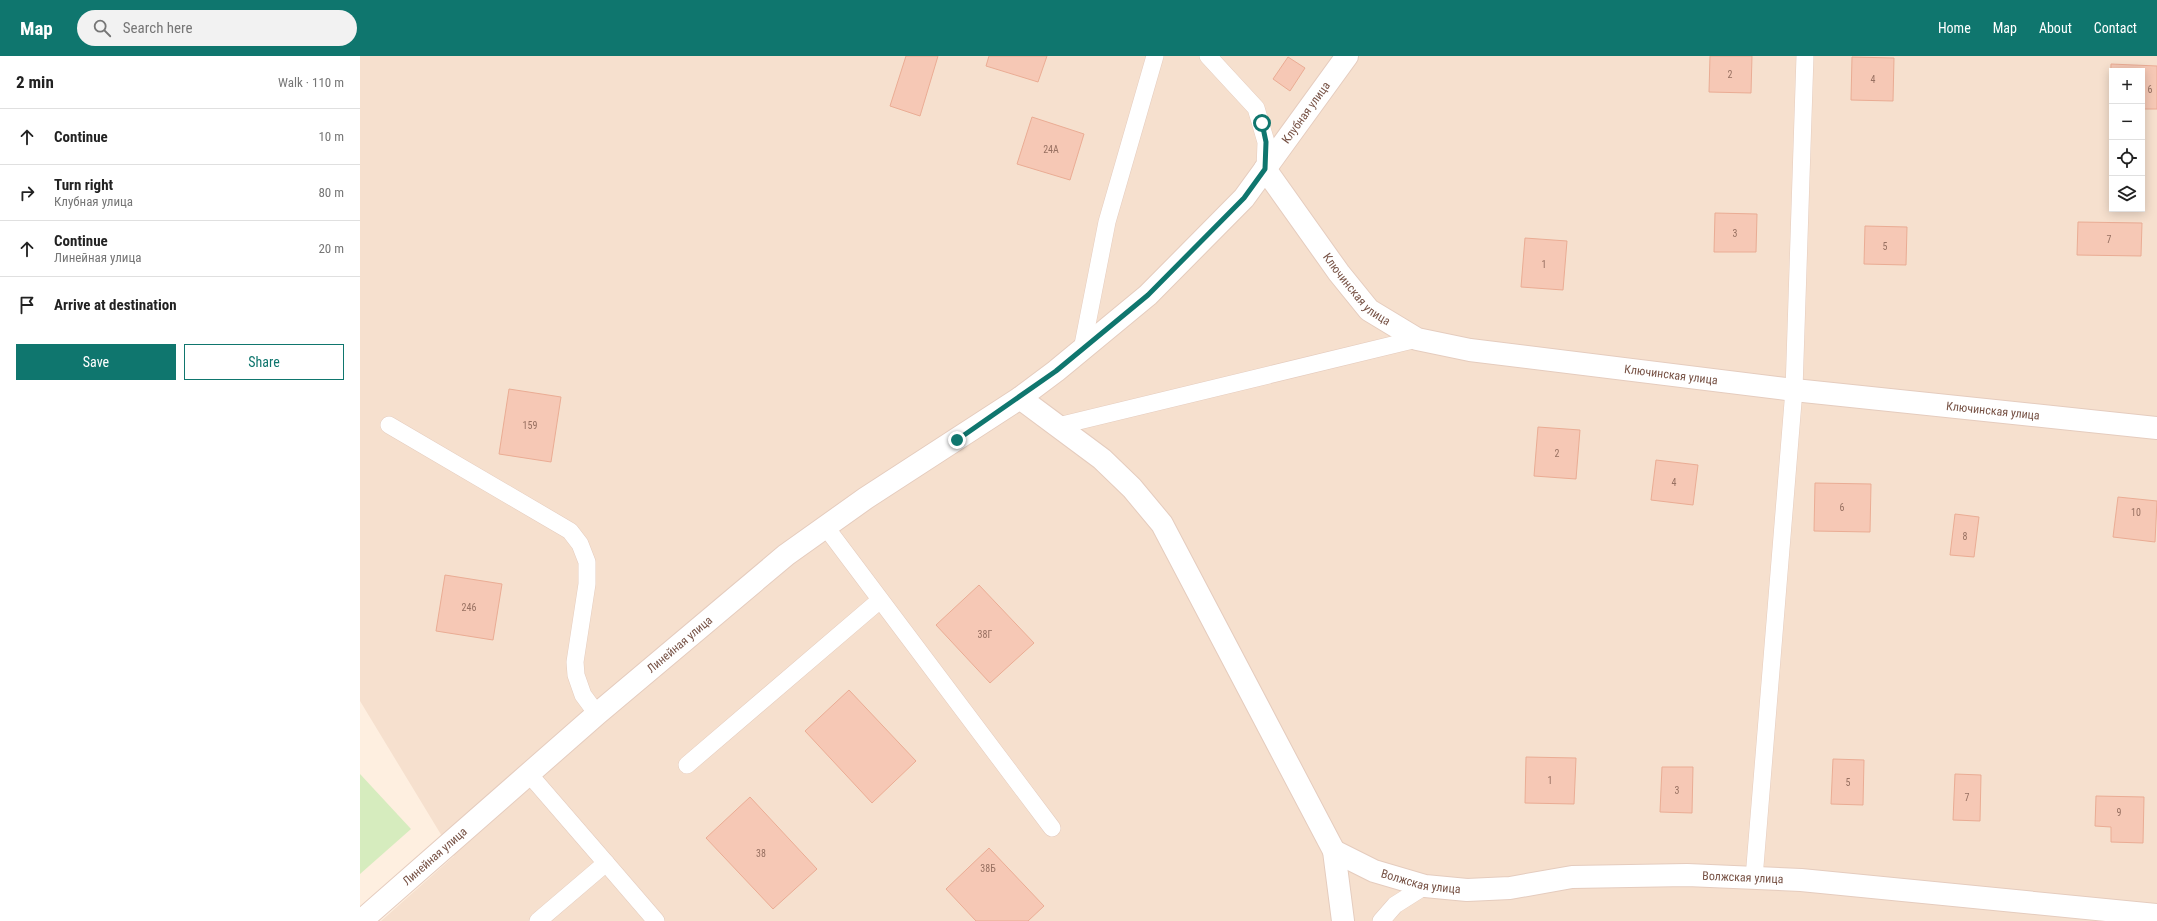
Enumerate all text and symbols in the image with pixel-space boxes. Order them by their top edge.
search box [77,10,357,46]
text: Map [20,17,53,40]
icon: search [91,17,113,39]
text: Search here [123,19,193,37]
text: Home [1938,20,1971,36]
text: Map [1993,20,2017,36]
text: About [2039,20,2072,36]
text: Contact [2094,20,2137,36]
map controls [2109,68,2145,212]
button: + [2109,68,2145,104]
house number: 2 [1728,69,1733,80]
text: 2 min [16,72,54,92]
house number: 4 [1871,74,1876,85]
text: Walk · 110 m [278,75,344,90]
street label: Клубная улица [1279,79,1333,146]
house number: 6 [2148,84,2153,95]
button: − [2109,104,2145,140]
route start [1253,114,1271,132]
icon: ahead [16,126,38,148]
text: Continue [54,128,108,146]
text: 10 m [318,129,344,144]
button: locate [2109,140,2145,176]
house number: 24А [1043,144,1059,155]
text: Turn right [54,176,113,194]
button: layers [2109,176,2145,212]
icon: right [16,182,38,204]
text: 80 m [318,185,344,200]
text: Клубная улица [54,194,133,209]
house number: 3 [1733,228,1738,239]
text: Continue [54,232,108,250]
house number: 7 [2107,234,2112,245]
icon: ahead [16,238,38,260]
text: 20 m [318,241,344,256]
house number: 5 [1883,241,1888,252]
text: Линейная улица [54,250,142,265]
street label: Ключинская улица [1320,250,1393,328]
house number: 1 [1542,259,1546,270]
icon: arrive [16,294,38,316]
text: Arrive at destination [54,296,177,314]
button: Save [16,344,176,380]
button: Share [184,344,344,380]
street label: Ключинская улица [1623,362,1719,388]
street label: Ключинская улица [1945,399,2041,423]
house number: 159 [523,420,537,431]
route end [948,431,966,449]
house number: 2 [1555,448,1560,459]
house number: 4 [1672,477,1677,488]
house number: 6 [1840,502,1845,513]
house number: 10 [2131,507,2141,518]
house number: 8 [1963,531,1968,542]
house number: 246 [462,602,476,613]
street label: Линейная улица [644,613,715,676]
house number: 38Г [978,629,992,640]
house number: 1 [1548,775,1552,786]
house number: 5 [1846,777,1851,788]
house number: 3 [1675,785,1680,796]
house number: 7 [1965,792,1970,803]
house number: 9 [2117,807,2122,818]
street label: Линейная улица [400,824,470,888]
house number: 38 [756,848,766,859]
house number: 38Б [980,863,996,874]
street label: Волжская улица [1379,866,1461,896]
street label: Волжская улица [1702,869,1784,886]

